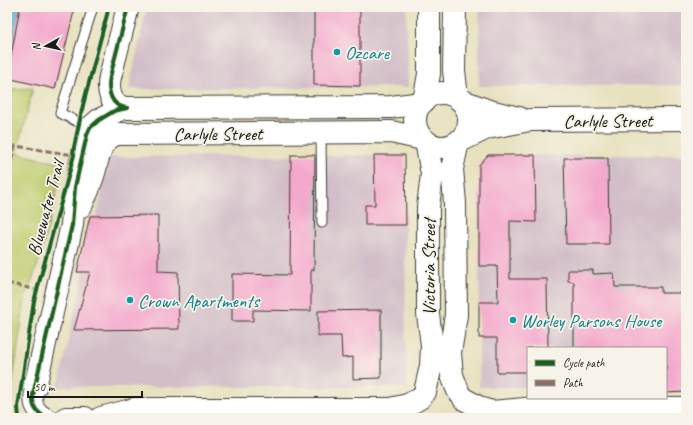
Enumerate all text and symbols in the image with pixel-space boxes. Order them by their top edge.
north arrow [26,26,66,66]
text: N [28,41,44,52]
place label: Ozcare [345,41,391,65]
marker: Ozcare [332,47,342,57]
street label: Carlyle Street [564,109,654,133]
street label: Carlyle Street [174,122,264,146]
street label: Bluewater Trail [22,155,71,258]
street label: Victoria Street [417,216,441,316]
place label: Crown Apartments [138,289,262,313]
marker: Crown Apartments [125,295,135,305]
place label: Worley Parsons House [521,309,663,333]
marker: Worley Parsons House [508,315,518,325]
legend [527,347,667,399]
text: Cycle path [563,355,605,371]
scale bar [28,373,142,399]
text: Path [563,375,583,391]
text: 50 m [34,379,56,395]

